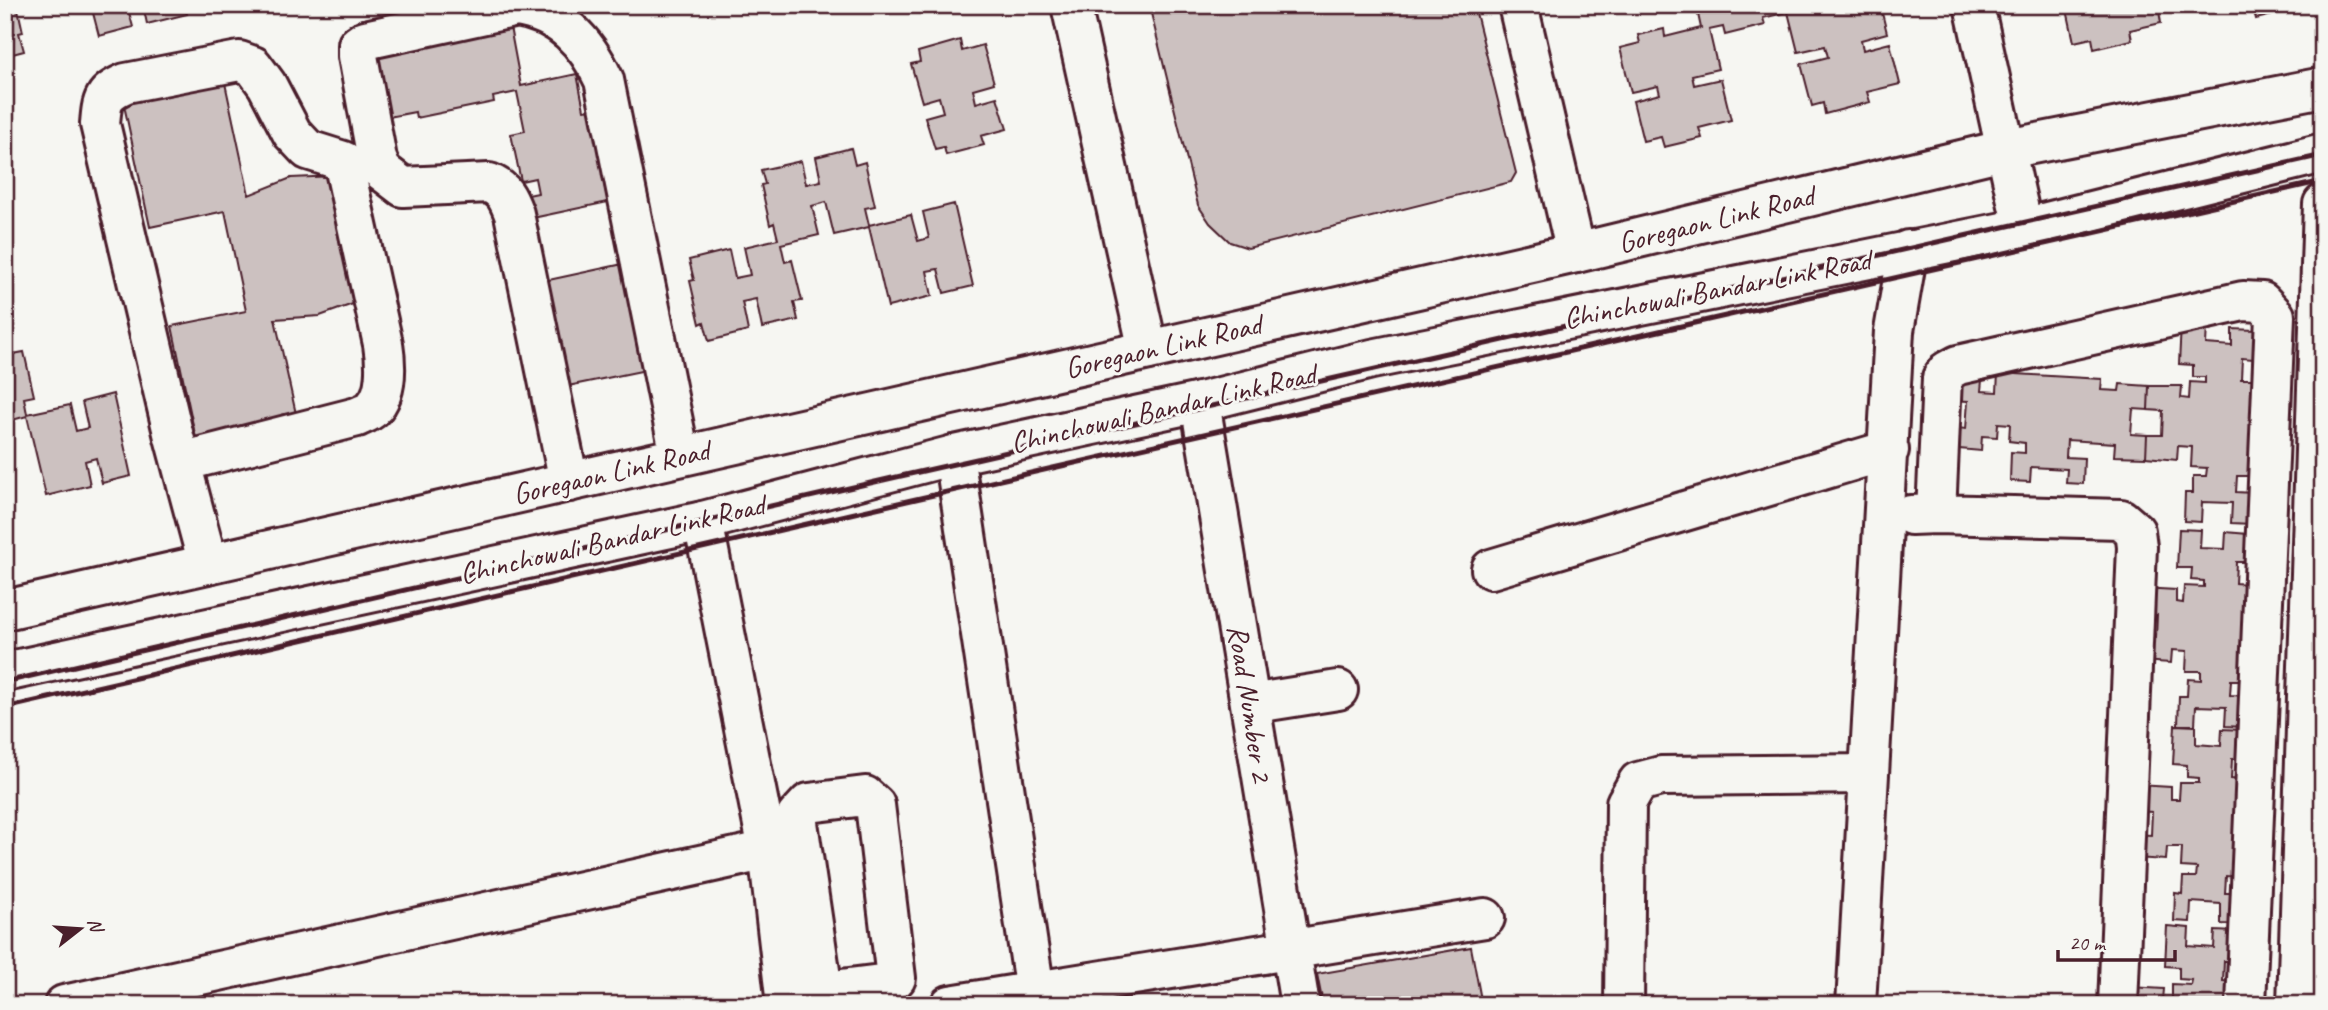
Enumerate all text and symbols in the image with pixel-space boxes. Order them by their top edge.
street label: Goregaon Link Road [1614,175,1822,262]
street label: Chinchowali Bandar Link Road [1560,240,1878,337]
street label: Goregaon Link Road [1061,304,1269,387]
street label: Chinchowali Bandar Link Road [1007,353,1323,462]
street label: Goregaon Link Road [509,430,717,513]
street label: Chinchowali Bandar Link Road [456,484,772,593]
street label: Road Number 2 [1219,622,1282,787]
north arrow [46,894,116,964]
text: N [82,915,109,937]
scale bar [2058,919,2176,963]
text: 20 m [2069,930,2107,956]

